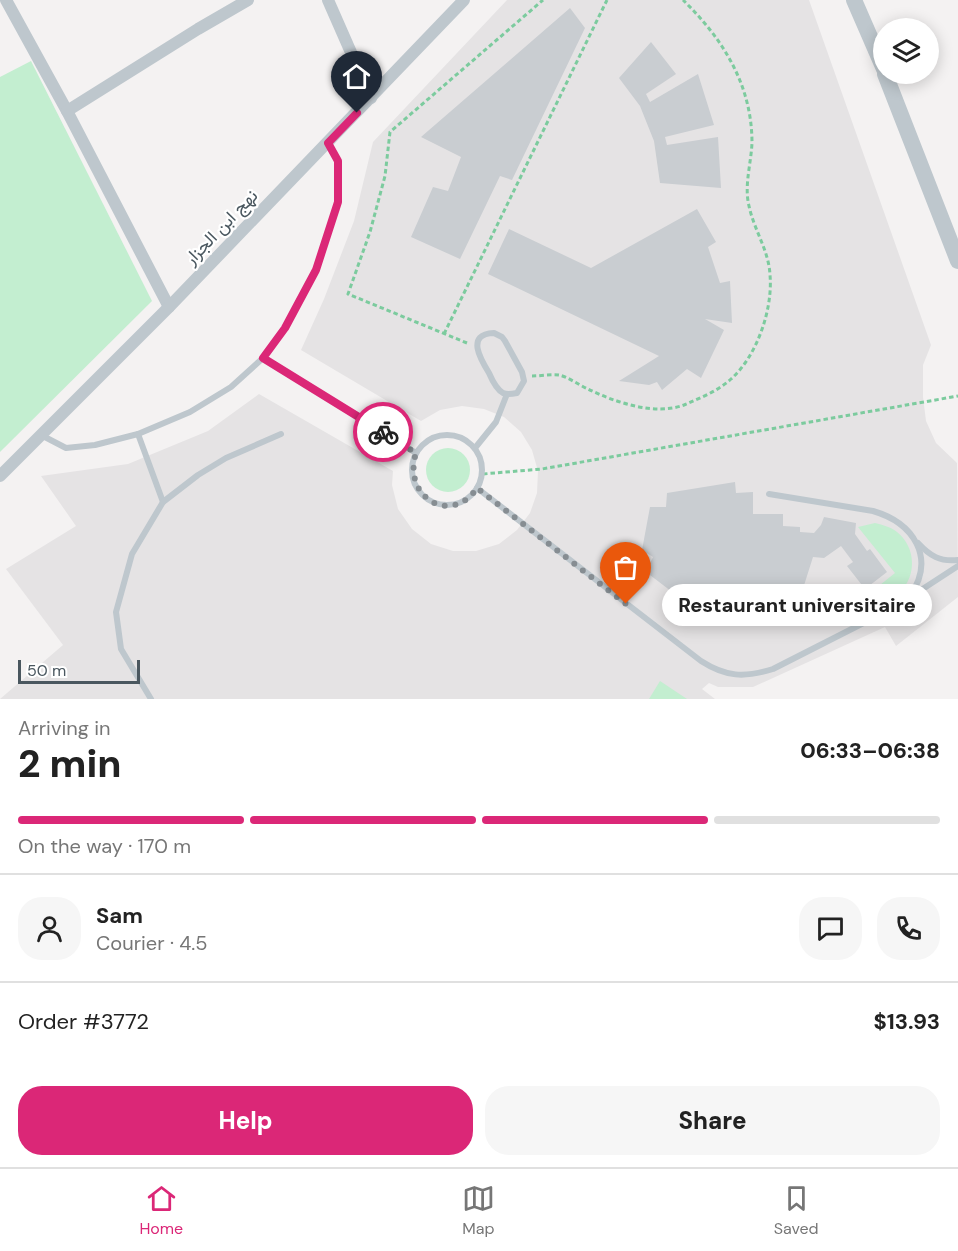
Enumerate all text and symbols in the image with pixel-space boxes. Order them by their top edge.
map controls [873,18,939,84]
button: layers [873,18,939,84]
pin [331,51,382,113]
icon: home [340,60,373,93]
street label: نهج ابن الجزار [178,184,263,271]
courier [353,402,413,462]
icon: bike [367,416,400,449]
pin [600,542,651,604]
icon: bag [609,551,642,584]
callout: Restaurant universitaire [662,583,932,625]
text: Restaurant universitaire [678,592,916,618]
scale bar [18,657,140,684]
text: 50 m [27,660,66,681]
text: Arriving in [18,715,110,741]
text: 06:33–06:38 [800,736,940,765]
text: 2 min [18,738,122,789]
text: On the way · 170 m [18,833,191,859]
button: person [18,897,81,960]
button: chat [799,897,862,960]
button: phone [877,897,940,960]
text: Sam [96,901,143,930]
text: Courier · 4.5 [96,930,208,956]
text: Order #3772 [18,1007,149,1036]
text: $13.93 [873,1007,940,1036]
button: Help [18,1086,473,1155]
button: Share [485,1086,940,1155]
tab: Home [139,1182,183,1239]
tab: Map [462,1182,495,1239]
tab: Saved [774,1182,819,1239]

